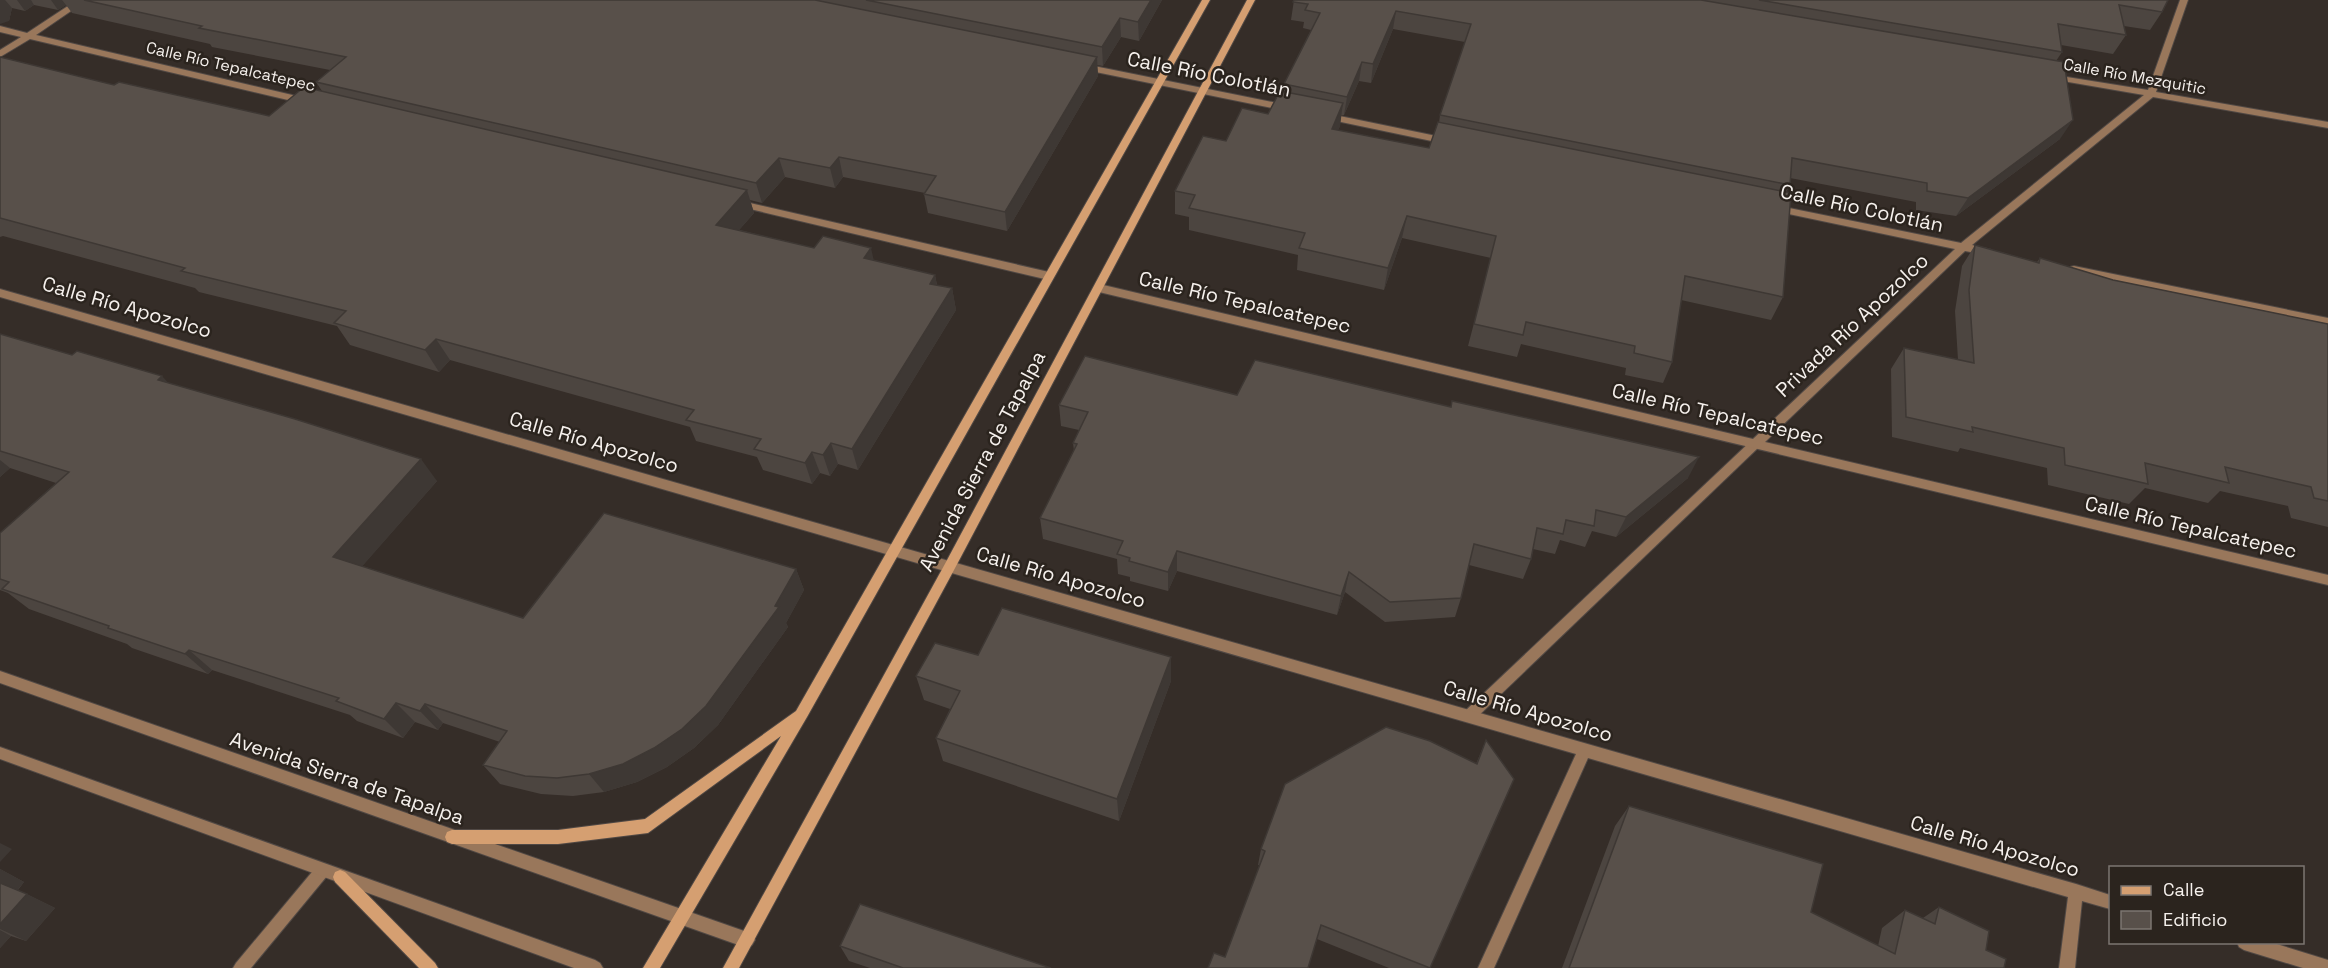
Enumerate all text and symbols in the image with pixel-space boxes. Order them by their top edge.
street label: Calle Río Tepalcatepec [144,37,318,96]
street label: Calle Río Colotlán [1125,45,1293,103]
street label: Calle Río Mezquitic [2062,54,2208,99]
street label: Calle Río Colotlán [1778,178,1946,238]
street label: Privada Río Apozolco [1770,247,1934,403]
street label: Calle Río Tepalcatepec [1137,265,1353,339]
street label: Calle Río Apozolco [39,270,215,344]
street label: Avenida Sierra de Tapalpa [913,346,1051,576]
street label: Calle Río Tepalcatepec [1610,377,1826,451]
street label: Calle Río Apozolco [506,405,682,479]
street label: Calle Río Tepalcatepec [2083,490,2299,564]
street label: Calle Río Apozolco [973,540,1149,614]
street label: Calle Río Apozolco [1440,674,1616,748]
street label: Avenida Sierra de Tapalpa [226,726,468,830]
street label: Calle Río Apozolco [1907,809,2083,883]
legend [2109,866,2304,944]
text: Calle [2163,878,2204,901]
text: Edificio [2163,908,2227,931]

